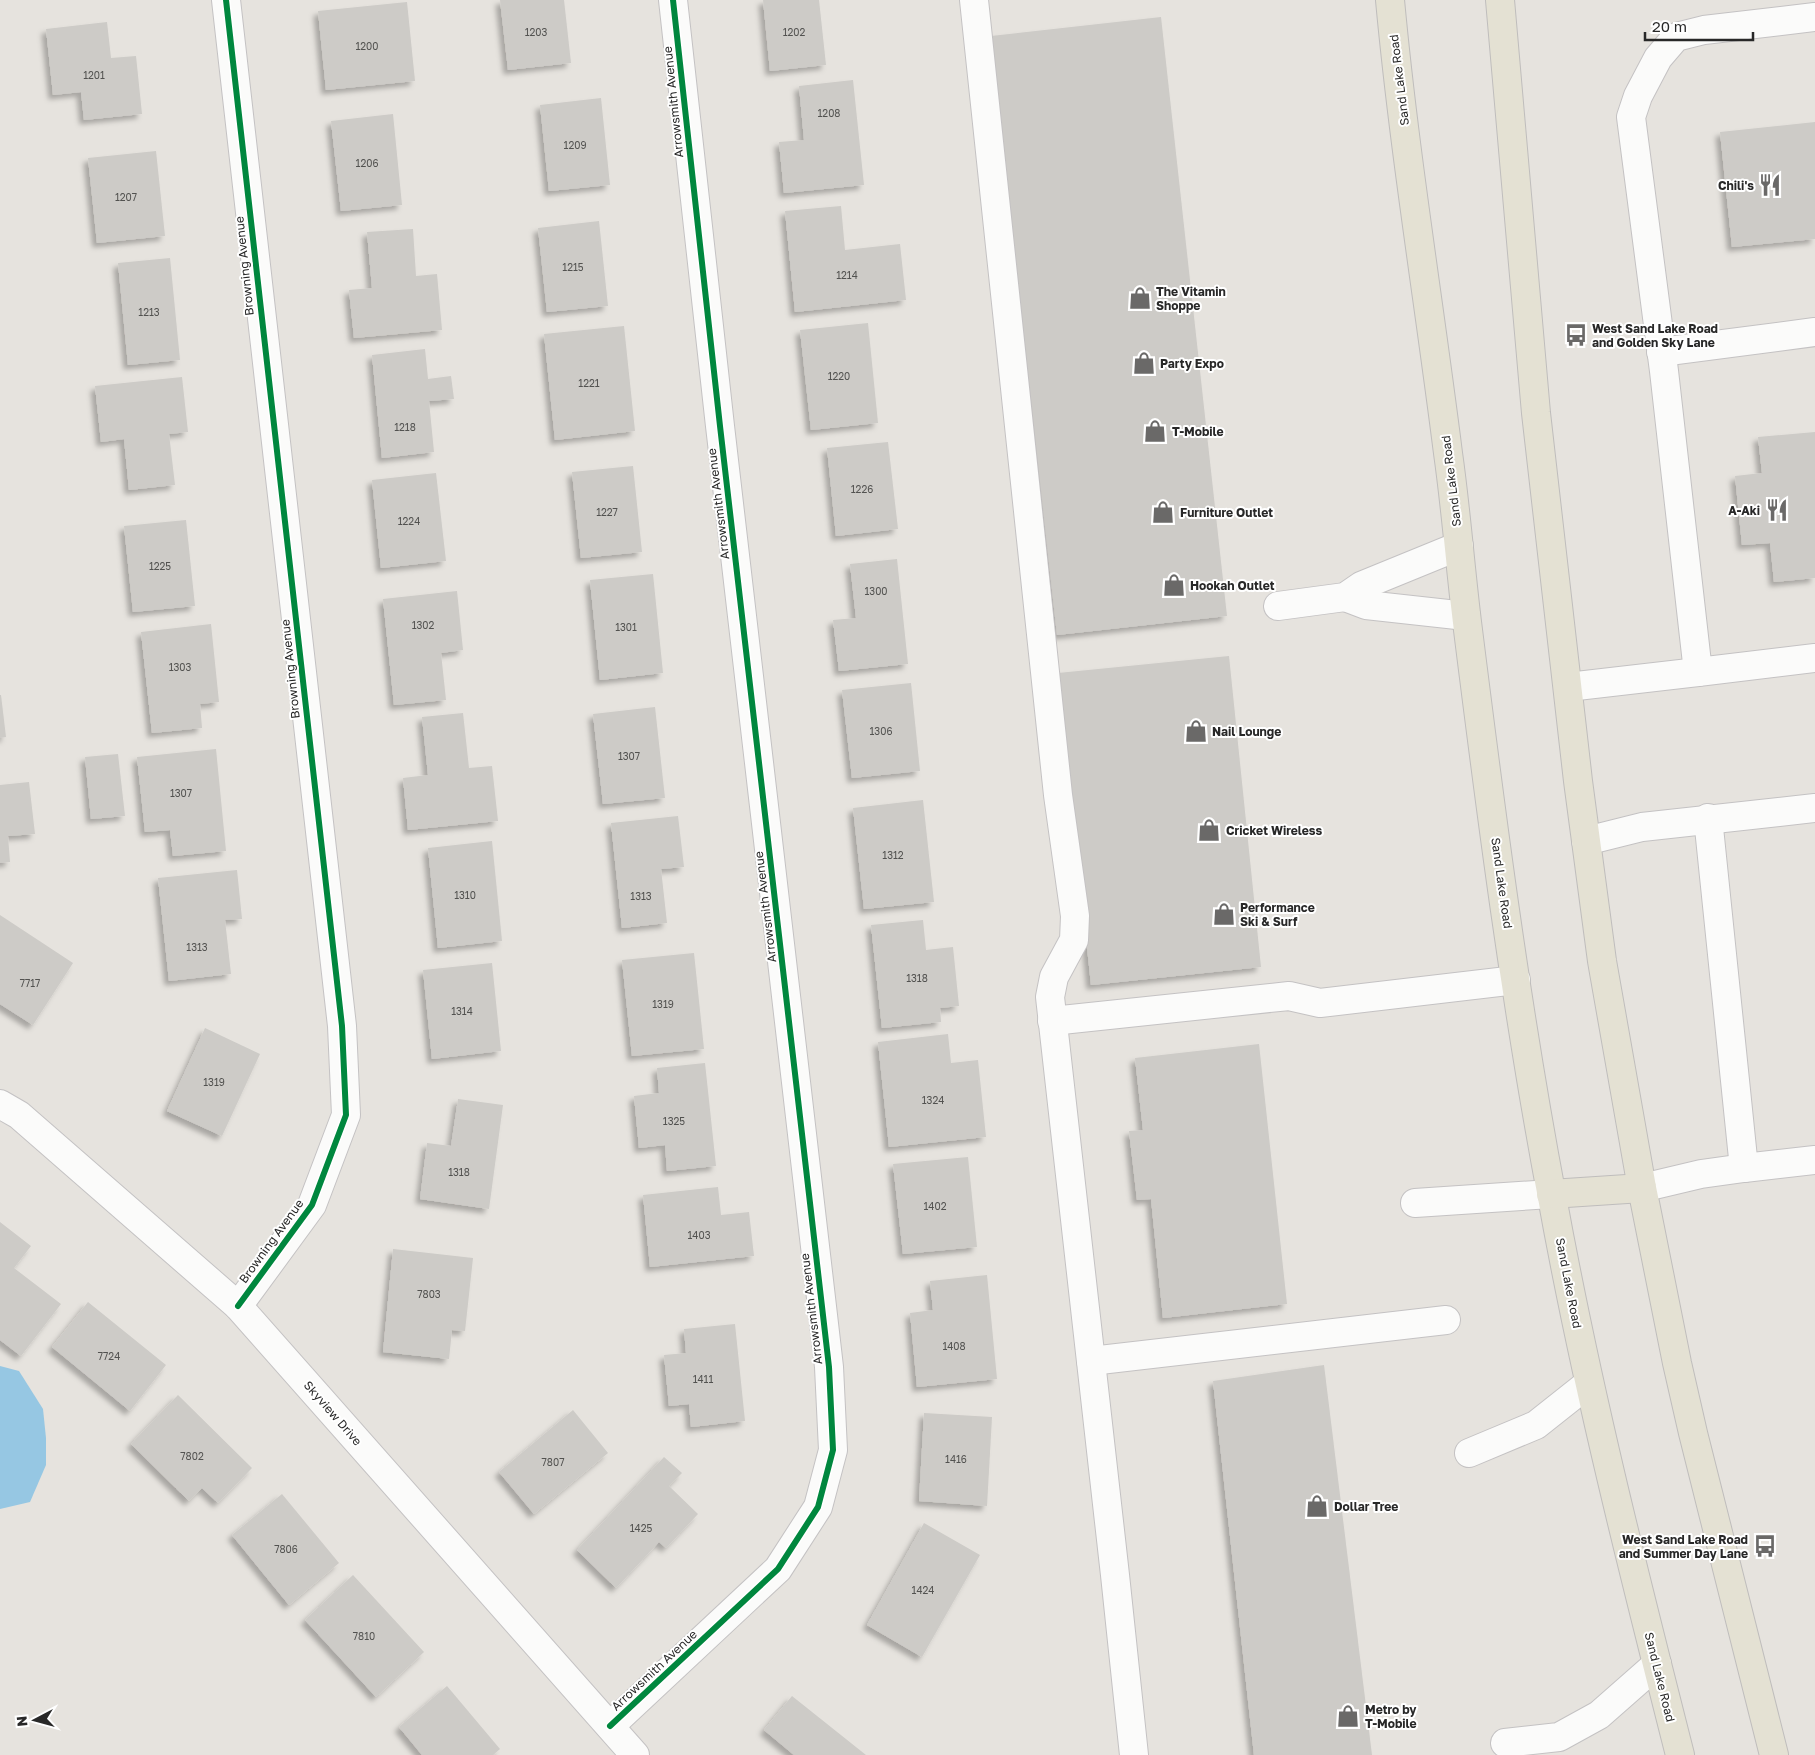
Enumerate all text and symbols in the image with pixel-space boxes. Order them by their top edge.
scale bar [1645,10,1752,42]
text: 20 m [1652,17,1687,35]
house number: 1203 [525,26,547,38]
house number: 1202 [783,26,806,38]
street label: Sand Lake Road [1386,33,1412,127]
house number: 1200 [355,40,379,52]
street label: Arrowsmith Avenue [660,46,686,158]
house number: 1201 [83,69,105,81]
house number: 1208 [818,107,840,119]
house number: 1209 [564,139,586,151]
house number: 1206 [356,157,378,169]
restaurant icon: Chili's [1757,172,1783,198]
place label: Chili's [1718,178,1754,193]
house number: 1207 [115,191,137,203]
street label: Browning Avenue [231,215,257,317]
house number: 1215 [562,261,584,273]
house number: 1214 [836,269,858,281]
place label: The Vitamin Shoppe [1156,284,1226,313]
shop icon: The Vitamin Shoppe [1127,285,1153,311]
house number: 1213 [138,306,160,318]
place label: West Sand Lake Road and Golden Sky Lane [1592,321,1718,350]
bus stop icon: West Sand Lake Road and Golden Sky Lane [1563,322,1589,348]
shop icon: Party Expo [1131,350,1157,376]
place label: Party Expo [1160,356,1224,371]
house number: 1220 [828,370,850,382]
house number: 1221 [578,377,600,389]
shop icon: T-Mobile [1142,418,1168,444]
house number: 1218 [394,421,416,433]
place label: T-Mobile [1172,424,1224,439]
street label: Sand Lake Road [1438,434,1464,528]
street label: Arrowsmith Avenue [704,448,732,560]
house number: 1226 [851,483,873,495]
restaurant icon: A-Aki [1764,497,1790,523]
shop icon: Furniture Outlet [1150,499,1176,525]
place label: A-Aki [1728,503,1760,518]
place label: Furniture Outlet [1180,505,1273,520]
house number: 1227 [596,506,618,518]
house number: 1224 [398,515,420,527]
house number: 1225 [149,560,171,572]
shop icon: Hookah Outlet [1161,572,1187,598]
place label: Hookah Outlet [1190,578,1275,593]
house number: 1300 [864,585,888,597]
street label: Browning Avenue [277,618,303,720]
house number: 1302 [412,619,435,631]
house number: 1301 [615,621,637,633]
house number: 1303 [169,661,192,673]
shop icon: Nail Lounge [1183,718,1209,744]
place label: Nail Lounge [1212,724,1281,739]
house number: 1306 [870,725,892,737]
house number: 1307 [618,750,640,762]
house number: 1307 [170,787,192,799]
shop icon: Cricket Wireless [1196,817,1222,843]
place label: Cricket Wireless [1226,823,1323,838]
street label: Sand Lake Road [1488,836,1516,930]
house number: 1312 [882,849,904,861]
street label: Arrowsmith Avenue [751,851,779,963]
house number: 1310 [454,889,476,901]
house number: 1313 [630,890,652,902]
place label: Performance Ski & Surf [1240,900,1315,929]
shop icon: Performance Ski & Surf [1211,901,1237,927]
house number: 1313 [186,941,208,953]
house number: 1318 [906,972,928,984]
house number: 7717 [20,977,40,989]
house number: 1319 [652,998,674,1010]
house number: 1314 [451,1005,473,1017]
house number: 1319 [203,1076,225,1088]
house number: 1324 [922,1094,944,1106]
house number: 1325 [663,1115,685,1127]
house number: 1318 [448,1166,470,1178]
street label: Browning Avenue [236,1196,307,1286]
house number: 1402 [924,1200,947,1212]
house number: 1403 [688,1229,711,1241]
street label: Sand Lake Road [1553,1236,1585,1330]
street label: Arrowsmith Avenue [797,1253,825,1365]
house number: 7803 [417,1288,441,1300]
house number: 1408 [942,1340,966,1352]
house number: 7724 [98,1350,120,1362]
house number: 1411 [693,1373,713,1385]
street label: Skyview Drive [301,1378,365,1448]
house number: 7802 [180,1450,204,1462]
house number: 1416 [945,1453,967,1465]
house number: 7807 [542,1456,564,1468]
shop icon: Dollar Tree [1304,1493,1330,1519]
place label: Dollar Tree [1334,1499,1398,1514]
house number: 1425 [630,1522,652,1534]
place label: West Sand Lake Road and Summer Day Lane [1619,1532,1748,1561]
bus stop icon: West Sand Lake Road and Summer Day Lane [1752,1533,1778,1559]
house number: 7806 [274,1543,298,1555]
house number: 1424 [912,1584,934,1596]
street label: Arrowsmith Avenue [608,1626,700,1714]
house number: 7810 [353,1630,375,1642]
street label: Sand Lake Road [1642,1631,1678,1723]
north arrow [10,1695,60,1745]
place label: Metro by T-Mobile [1365,1702,1417,1731]
shop icon: Metro by T-Mobile [1335,1703,1361,1729]
text: N [13,1715,31,1728]

